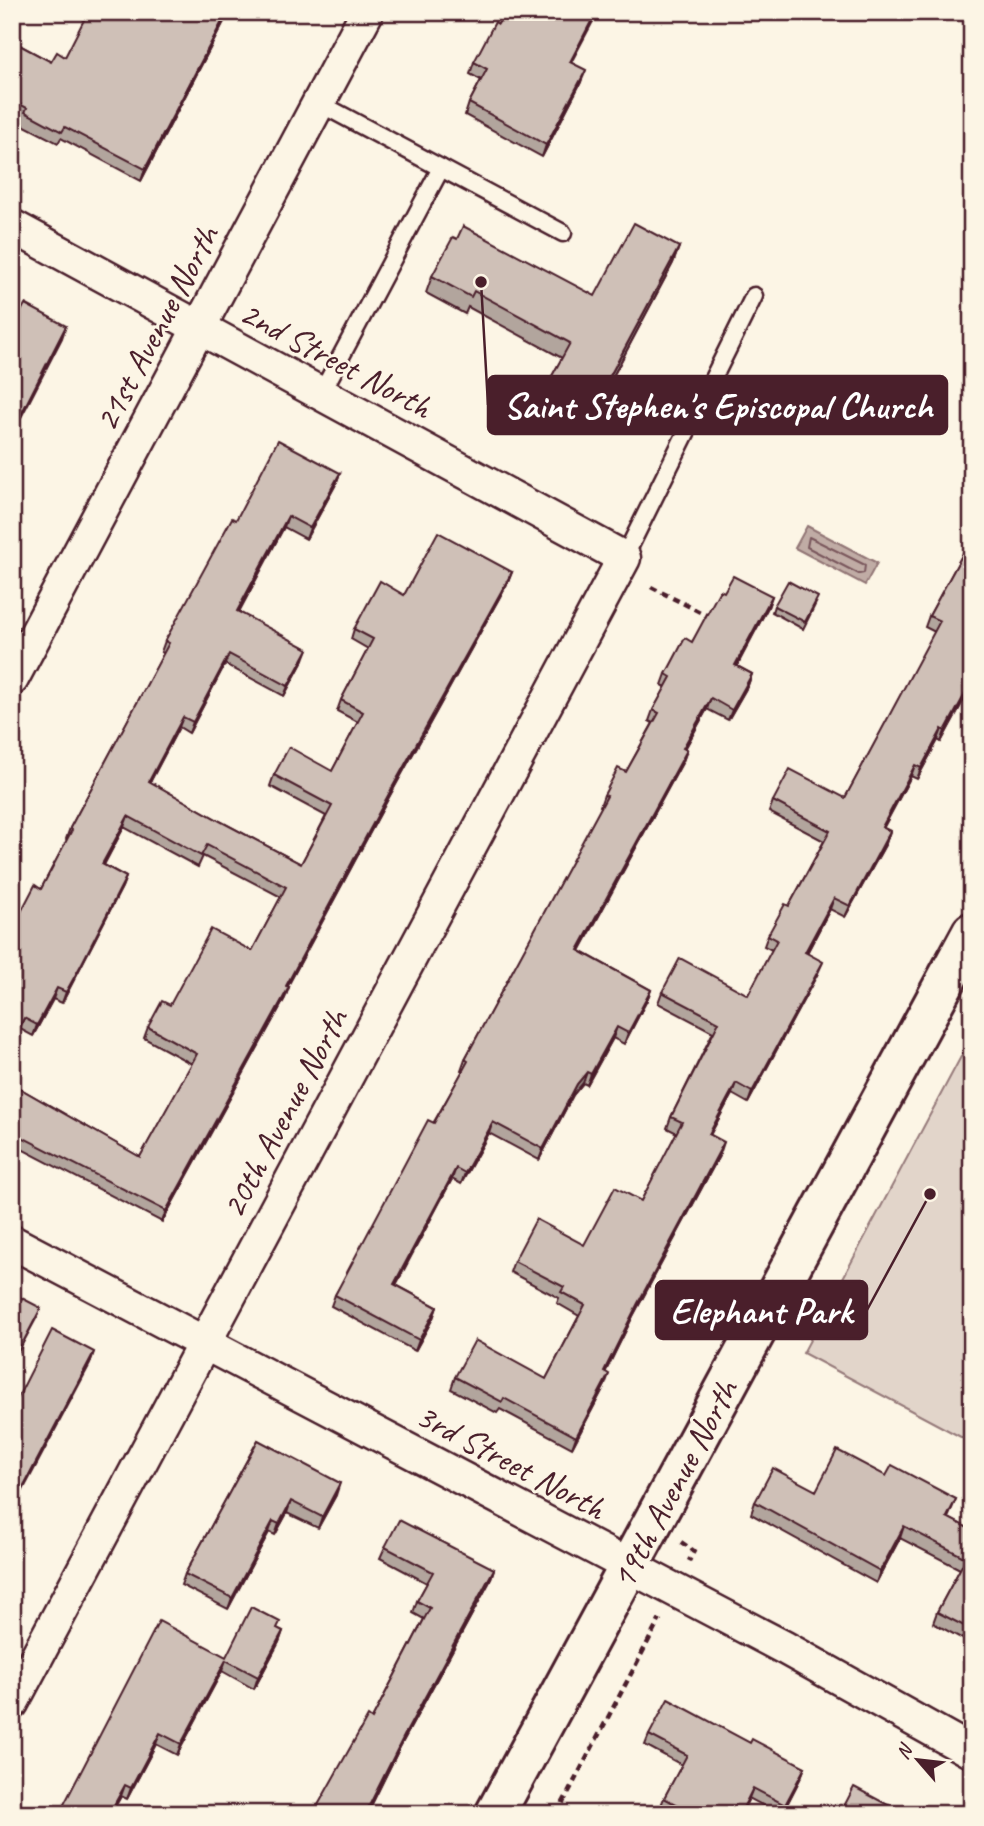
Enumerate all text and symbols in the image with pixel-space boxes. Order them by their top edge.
street label: 21st Avenue North [83,216,230,439]
street label: 2nd Street North [232,290,441,430]
callout: Saint Stephen's Episcopal Church [488,376,947,434]
text: Saint Stephen's Episcopal Church [503,382,934,429]
street label: 20th Avenue North [211,999,359,1225]
callout: Elephant Park [656,1281,867,1339]
text: Elephant Park [670,1287,855,1334]
street label: 19th Avenue North [601,1370,749,1596]
street label: 3rd Street North [408,1393,615,1531]
north arrow [883,1724,953,1794]
text: N [891,1739,919,1763]

